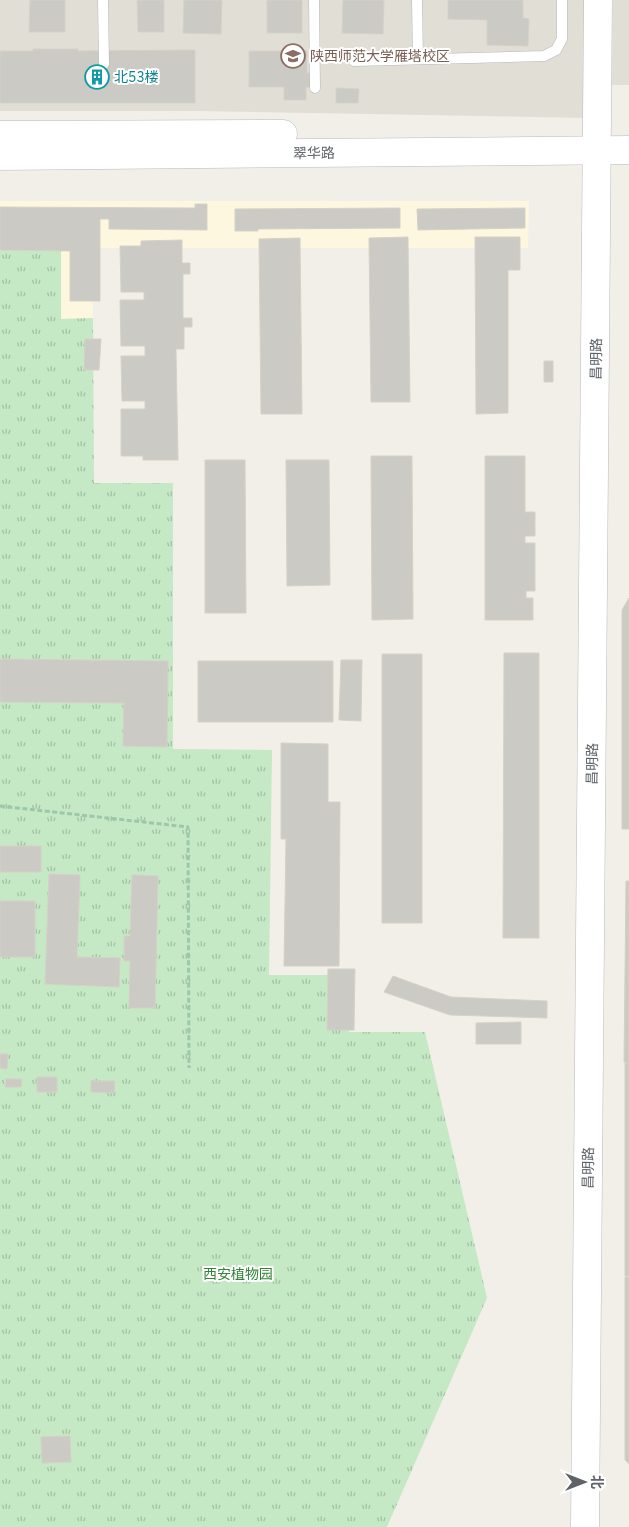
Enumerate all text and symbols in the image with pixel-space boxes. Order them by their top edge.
school or university icon: 陕西师范大学雁塔校区 [280,43,306,69]
place label: 陕西师范大学雁塔校区 [310,47,450,65]
building icon: 北53楼 [84,64,110,90]
place label: 北53楼 [114,68,159,86]
street label: 翠华路 [293,144,335,162]
street label: 昌明路 [587,338,605,380]
street label: 昌明路 [583,743,601,785]
street label: 昌明路 [579,1147,597,1189]
park label: 西安植物园 [203,1265,273,1283]
north arrow [559,1457,609,1507]
text: 北 [588,1475,606,1489]

